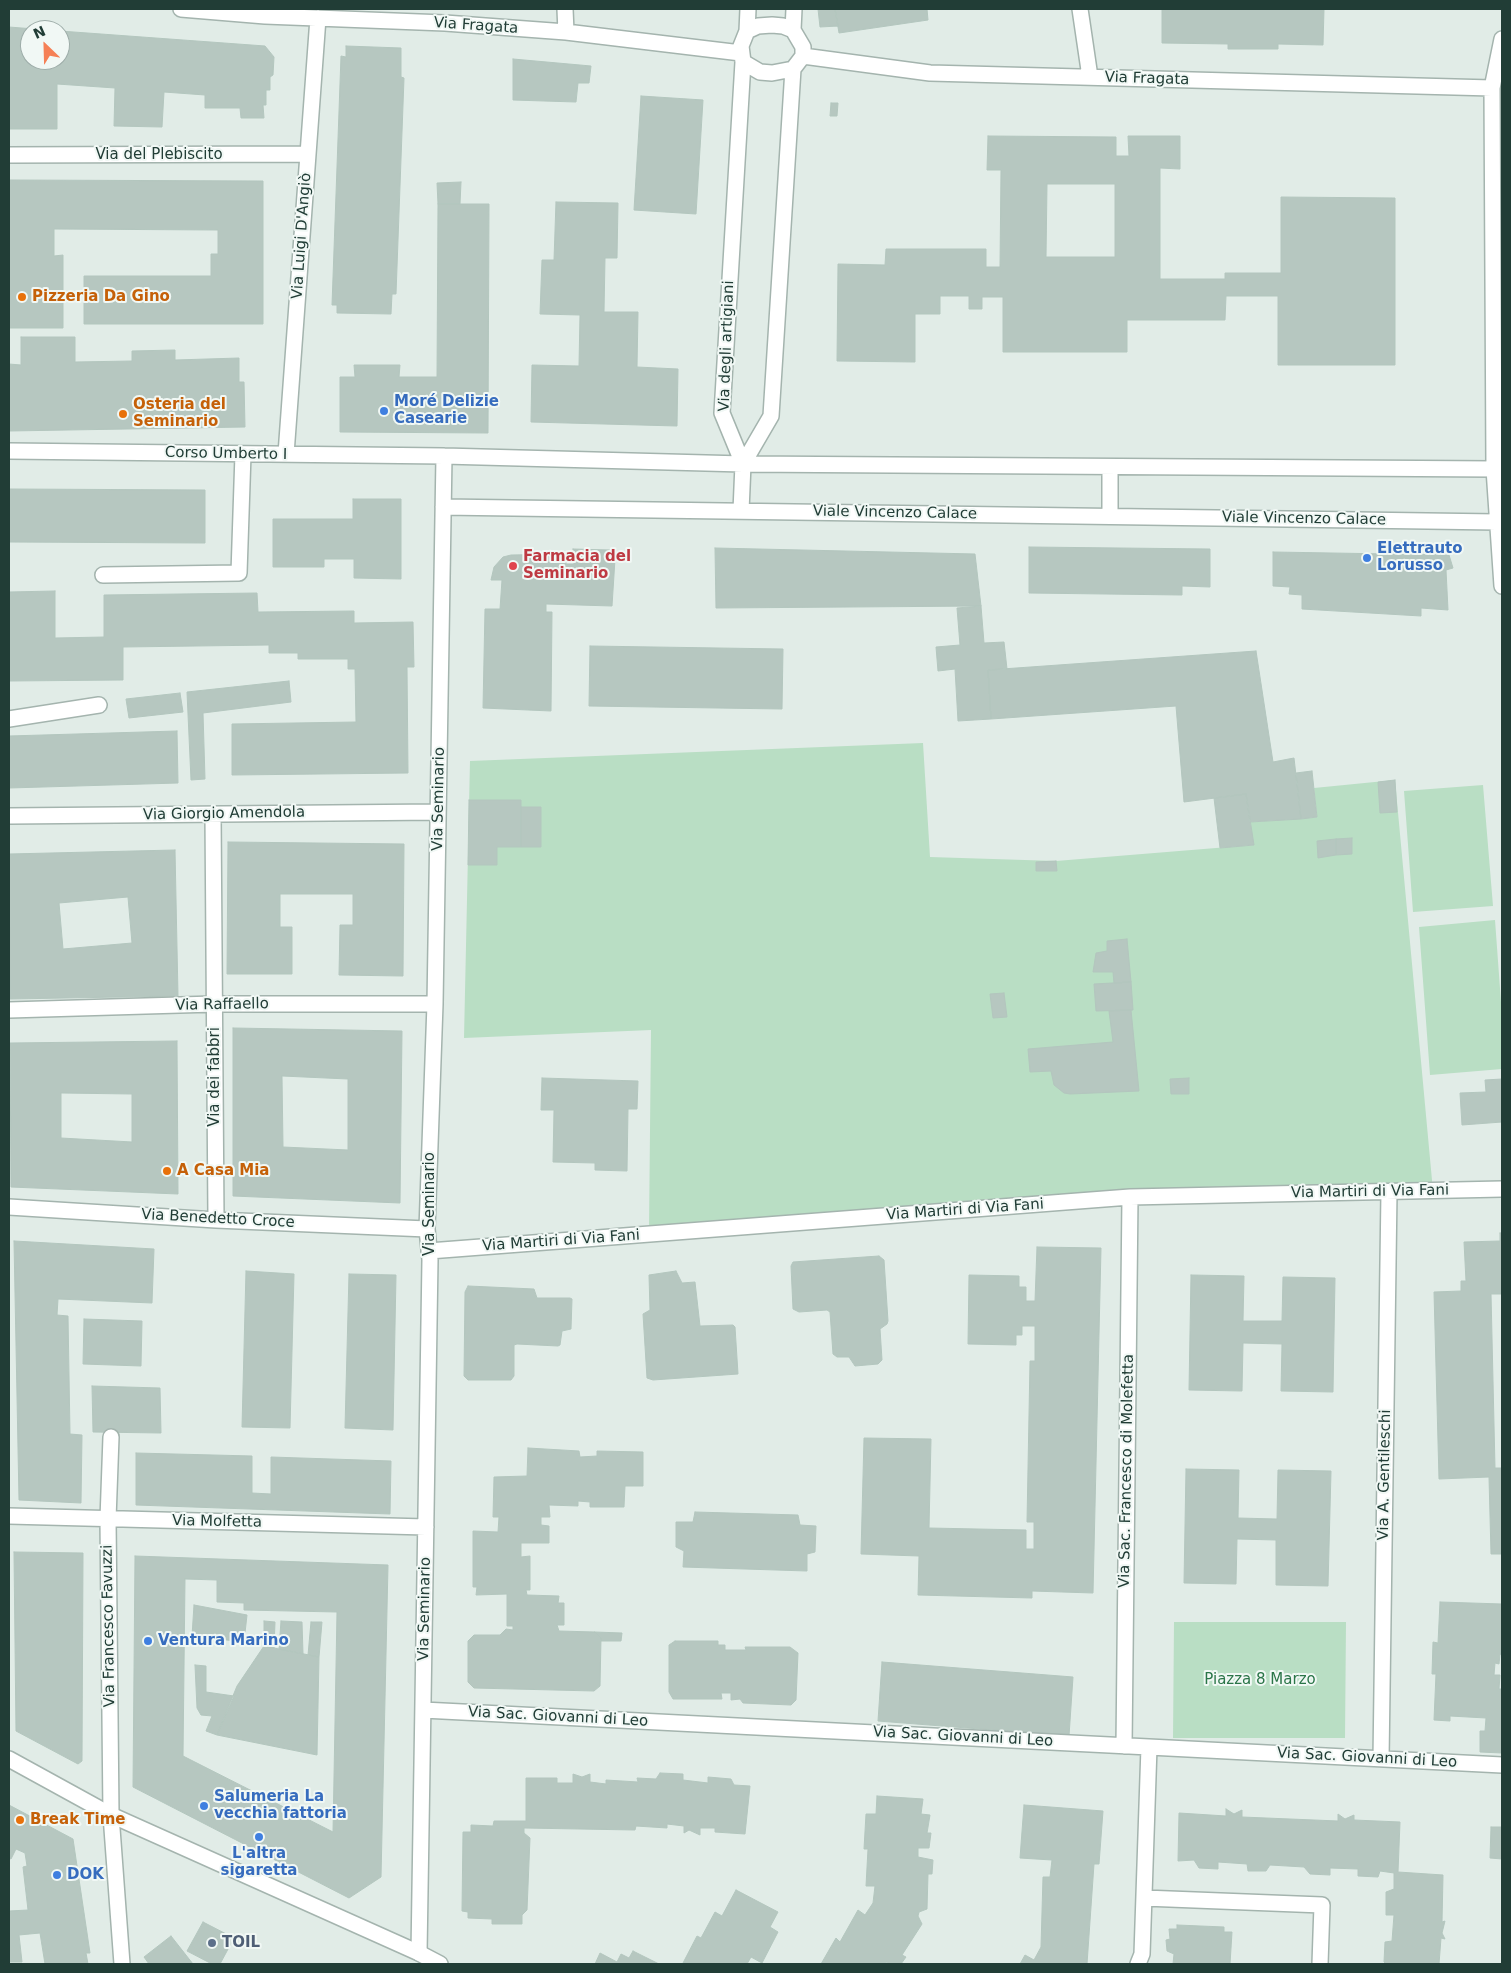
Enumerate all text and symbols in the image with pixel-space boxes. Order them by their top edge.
street label: Via Fragata [433,14,519,38]
north arrow [20,20,70,70]
text: N [31,23,48,42]
street label: Via Fragata [1104,69,1190,89]
street label: Via del Plebiscito [95,146,223,164]
street label: Via Luigi D'Angiò [289,172,315,300]
street label: Via degli artigiani [716,280,738,412]
place label: Pizzeria Da Gino [32,288,170,306]
marker: Pizzeria Da Gino [16,291,28,303]
place label: Moré Delizie Casearie [394,393,499,428]
place label: Osteria del Seminario [133,396,226,431]
marker: Moré Delizie Casearie [378,405,390,417]
marker: Osteria del Seminario [117,408,129,420]
street label: Corso Umberto I [165,444,287,464]
street label: Viale Vincenzo Calace [813,503,977,523]
street label: Viale Vincenzo Calace [1222,509,1386,529]
place label: Elettrauto Lorusso [1377,540,1463,575]
place label: Farmacia del Seminario [523,548,631,583]
marker: Elettrauto Lorusso [1361,552,1373,564]
marker: Farmacia del Seminario [507,560,519,572]
street label: Via Seminario [429,747,449,851]
street label: Via Giorgio Amendola [143,804,305,824]
street label: Via Raffaello [175,995,269,1015]
street label: Via dei fabbri [206,1027,224,1127]
street label: Via Seminario [421,1152,439,1256]
place label: A Casa Mia [177,1162,269,1180]
marker: A Casa Mia [161,1165,173,1177]
street label: Via Martiri di Via Fani [1291,1182,1449,1202]
street label: Via Martiri di Via Fani [885,1196,1045,1224]
street label: Via Benedetto Croce [141,1206,295,1232]
street label: Via Martiri di Via Fani [481,1227,641,1255]
street label: Via Sac. Francesco di Molefetta [1116,1354,1138,1588]
street label: Via A. Gentileschi [1375,1409,1395,1541]
street label: Via Molfetta [172,1512,262,1532]
street label: Via Francesco Favuzzi [99,1545,119,1707]
street label: Via Seminario [415,1557,435,1661]
place label: Ventura Marino [158,1632,289,1650]
marker: Ventura Marino [142,1635,154,1647]
park label: Piazza 8 Marzo [1204,1671,1316,1689]
street label: Via Sac. Giovanni di Leo [467,1703,649,1731]
street label: Via Sac. Giovanni di Leo [872,1723,1054,1751]
street label: Via Sac. Giovanni di Leo [1276,1744,1458,1772]
place label: Salumeria La vecchia fattoria [214,1788,347,1823]
marker: Salumeria La vecchia fattoria [198,1800,210,1812]
place label: Break Time [30,1811,126,1829]
marker: Break Time [14,1814,26,1826]
marker: L'altra sigaretta [253,1831,265,1843]
place label: L'altra sigaretta [221,1845,297,1880]
place label: DOK [67,1866,104,1884]
marker: DOK [51,1869,63,1881]
place label: TOIL [222,1934,260,1952]
marker: TOIL [206,1937,218,1949]

